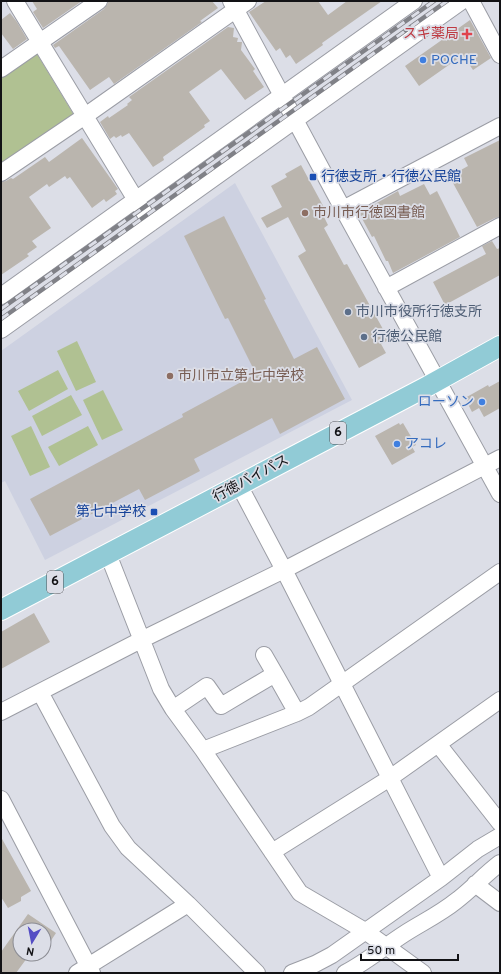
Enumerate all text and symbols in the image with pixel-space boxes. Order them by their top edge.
place label: スギ薬局 [403,26,459,43]
marker: スギ薬局 [462,29,472,39]
place label: POCHE [431,52,477,69]
marker: POCHE [418,55,428,65]
place label: 行徳支所・行徳公民館 [321,169,461,186]
marker: 行徳支所・行徳公民館 [308,172,318,182]
place label: 市川市行徳図書館 [313,205,425,222]
marker: 市川市行徳図書館 [300,208,310,218]
place label: 市川市役所行徳支所 [356,304,482,321]
marker: 市川市役所行徳支所 [343,307,353,317]
place label: 行徳公民館 [372,329,442,346]
marker: 行徳公民館 [359,332,369,342]
place label: 市川市立第七中学校 [178,367,304,385]
marker: 市川市立第七中学校 [165,371,175,381]
place label: ローソン [418,394,474,411]
marker: ローソン [477,397,487,407]
road number: 6 [330,422,346,444]
place label: アコレ [405,436,447,453]
marker: アコレ [392,439,402,449]
street label: 行徳バイパス [210,452,292,506]
place label: 第七中学校 [76,503,146,521]
marker: 第七中学校 [149,507,159,517]
road number: 6 [47,571,63,593]
north arrow [12,922,52,962]
scale bar [361,936,458,962]
text: N [25,943,36,958]
text: 50 m [367,943,395,959]

